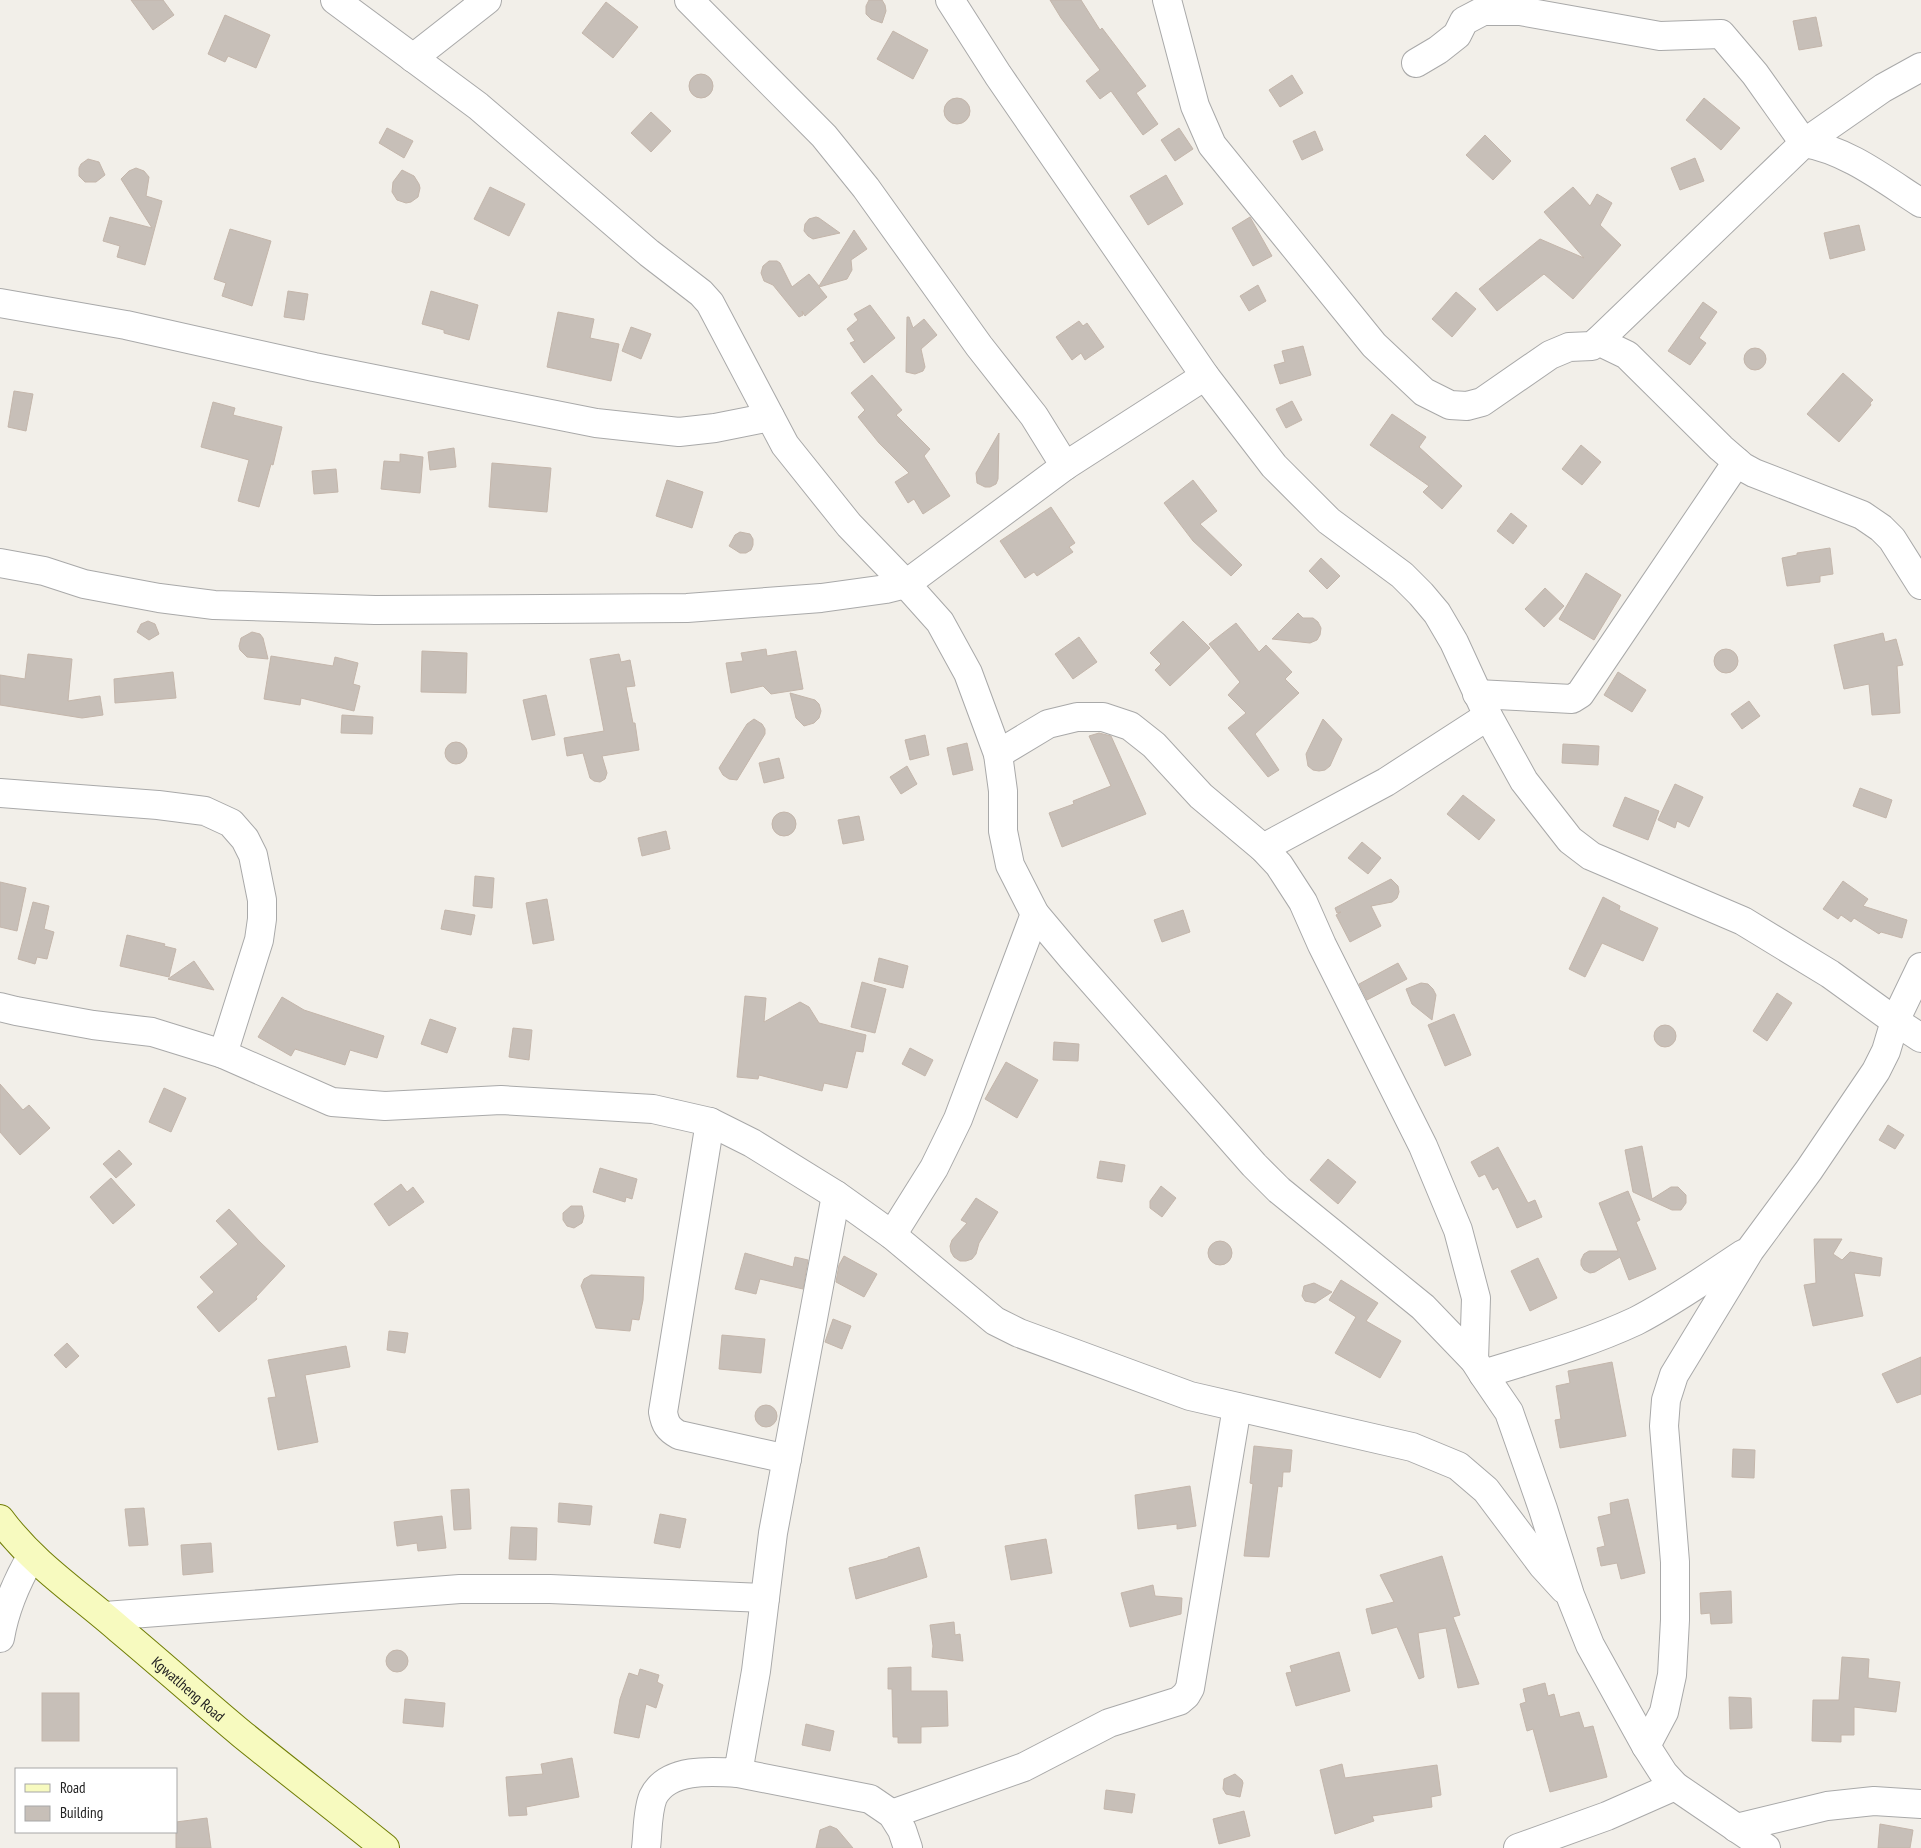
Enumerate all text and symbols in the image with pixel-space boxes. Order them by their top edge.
street label: Kgwatlheng Road [148,1652,229,1725]
legend [15,1768,178,1833]
text: Road [60,1778,86,1797]
text: Building [60,1803,103,1822]

